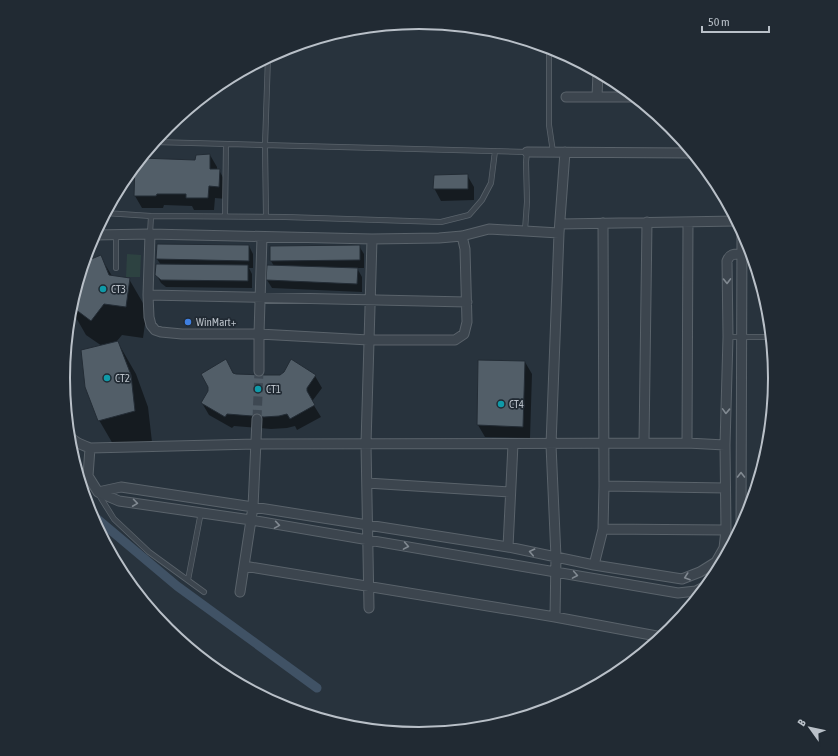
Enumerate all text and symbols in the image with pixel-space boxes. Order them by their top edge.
scale bar [702,8,769,34]
text: 50 m [708,15,730,29]
one-way arrow [723,278,731,284]
place label: CT3 [111,283,126,295]
marker: CT3 [98,284,108,294]
place label: WinMart+ [196,316,237,328]
marker: WinMart+ [183,317,193,327]
place label: CT2 [115,372,130,384]
marker: CT2 [102,373,112,383]
place label: CT1 [266,383,281,395]
marker: CT1 [253,384,263,394]
place label: CT4 [509,398,524,410]
marker: CT4 [496,399,506,409]
one-way arrow [721,408,730,414]
one-way arrow [737,472,745,478]
one-way arrow [132,498,138,507]
one-way arrow [274,520,281,528]
one-way arrow [403,541,409,550]
one-way arrow [528,549,535,557]
one-way arrow [572,571,578,579]
one-way arrow [683,572,690,581]
north arrow [790,708,830,748]
text: B [795,716,808,728]

